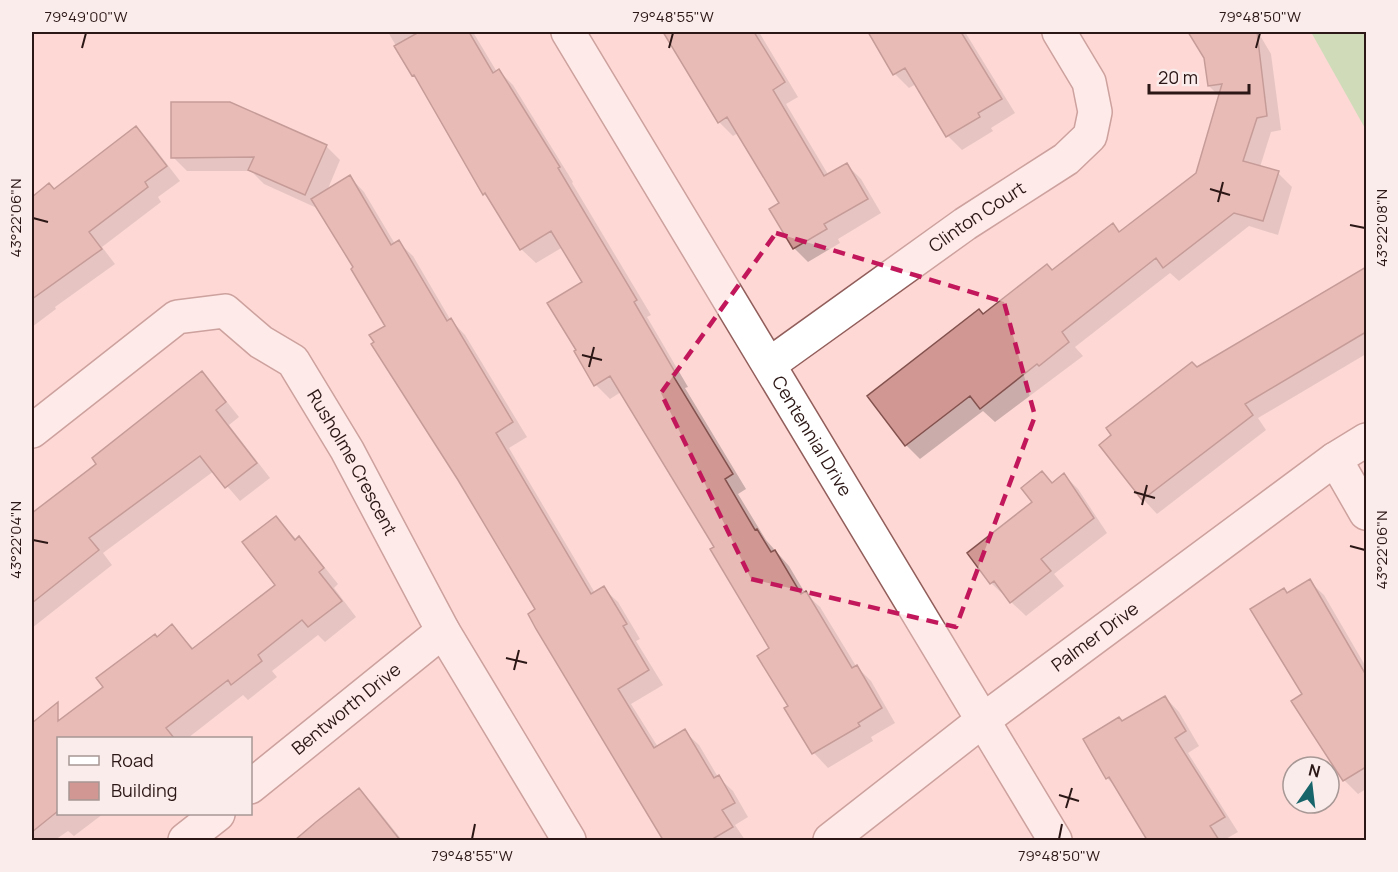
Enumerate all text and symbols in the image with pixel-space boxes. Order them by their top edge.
text: 79°49'00"W [44,6,128,27]
text: 79°48'55"W [632,6,714,27]
text: 79°48'50"W [1219,6,1301,27]
scale bar [1149,57,1250,95]
text: 20 m [1158,65,1198,89]
street label: Clinton Court [923,175,1030,257]
text: 43°22'06"N [5,179,26,257]
text: 43°22'08"N [1371,189,1392,267]
street label: Centennial Drive [767,371,858,500]
street label: Rusholme Crescent [302,385,403,539]
text: 43°22'04"N [5,501,26,579]
text: 43°22'06"N [1371,511,1392,589]
street label: Palmer Drive [1046,596,1143,676]
street label: Bentworth Drive [286,657,405,760]
legend [57,737,252,815]
text: Road [111,748,154,772]
north arrow [1281,755,1341,815]
text: N [1306,758,1323,783]
text: Building [111,778,177,802]
text: 79°48'55"W [431,845,513,866]
text: 79°48'50"W [1018,845,1100,866]

